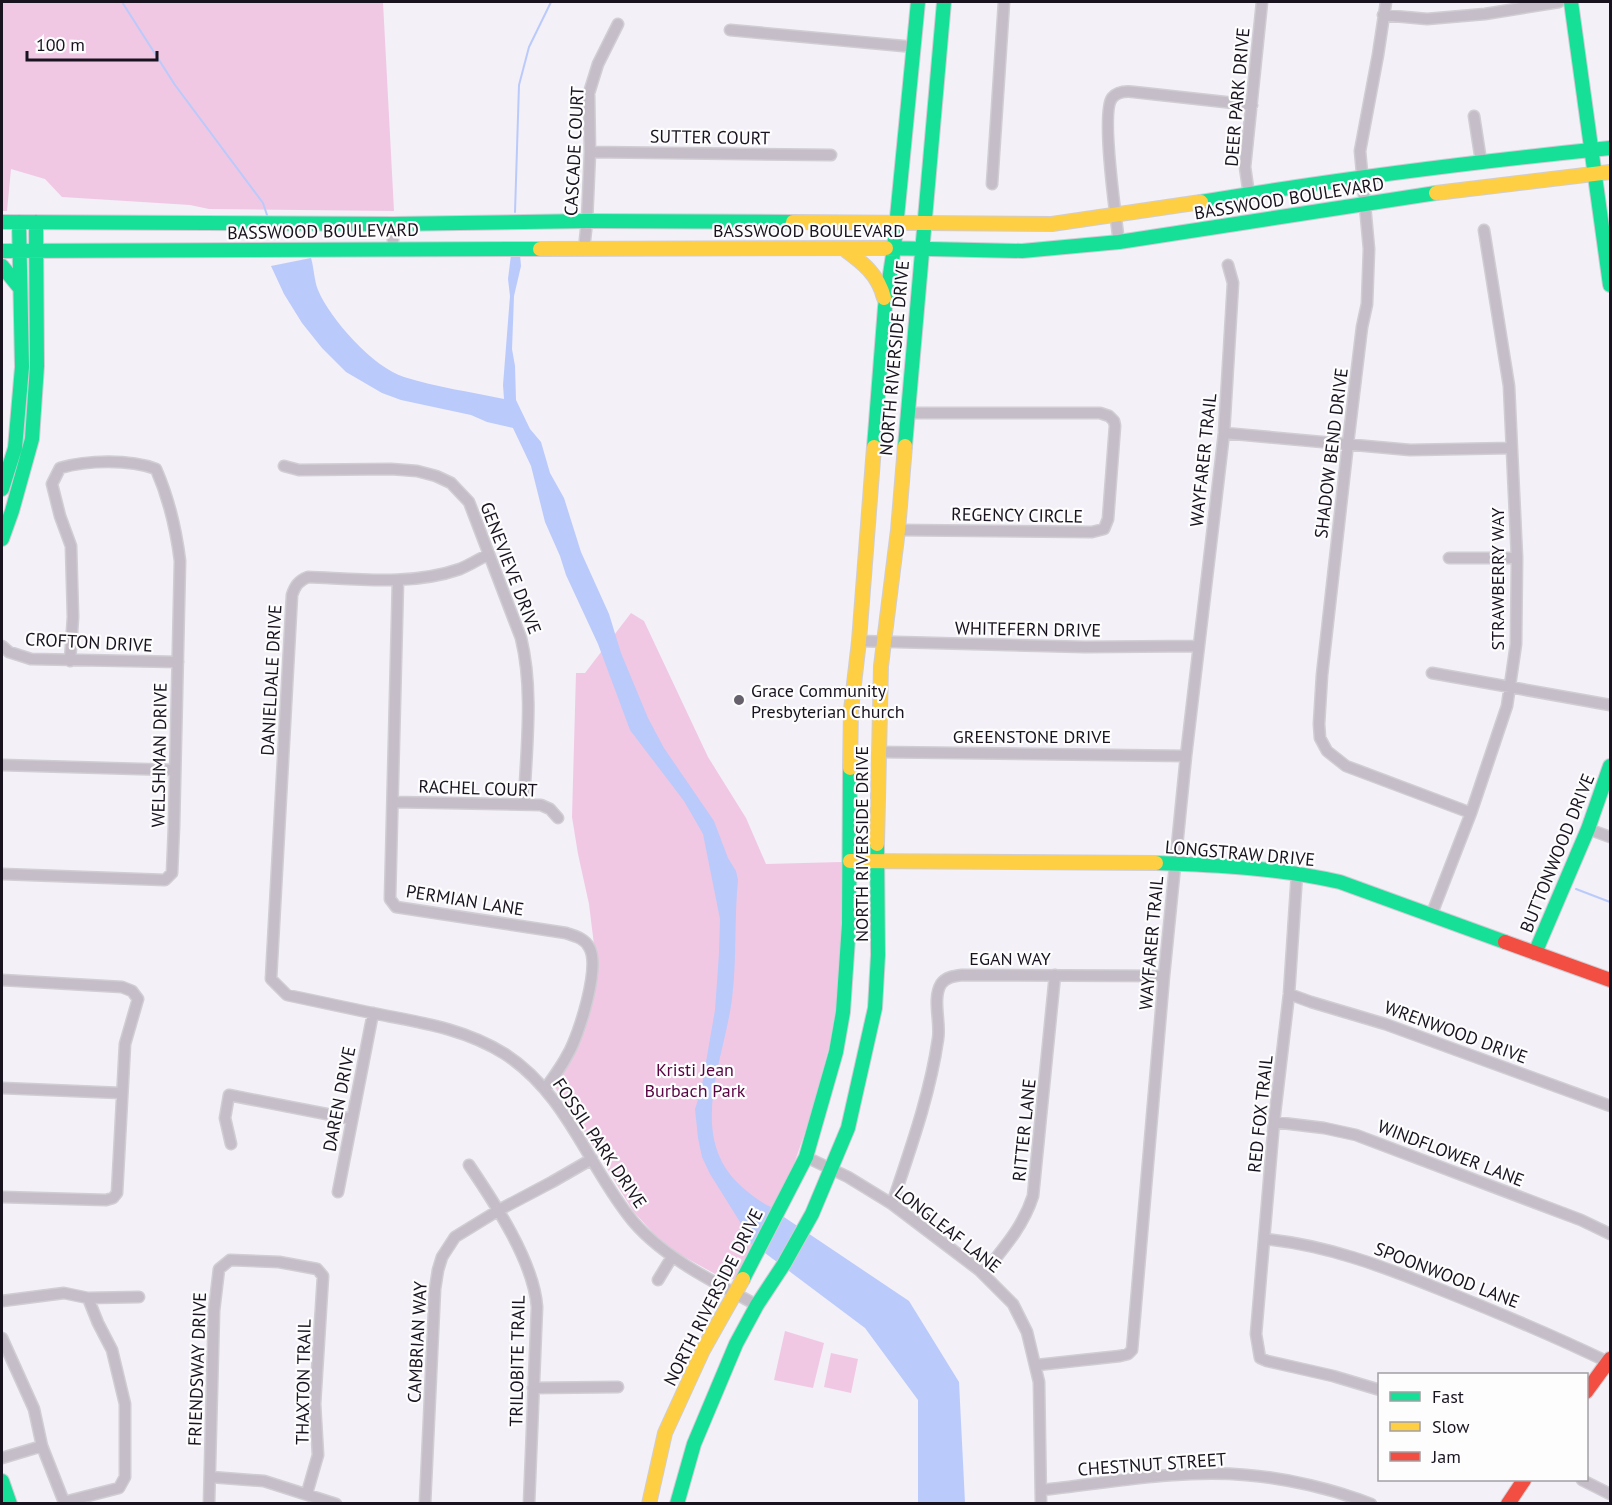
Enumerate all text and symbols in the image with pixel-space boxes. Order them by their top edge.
scale bar [27,24,158,62]
street label: DEER PARK DRIVE [1219,26,1255,168]
text: 100 m [36,33,85,56]
street label: CASCADE COURT [559,86,589,216]
street label: SUTTER COURT [650,124,770,150]
street label: BASSWOOD BOULEVARD [1192,172,1386,224]
street label: BASSWOOD BOULEVARD [227,218,419,244]
street label: BASSWOOD BOULEVARD [713,219,905,242]
street label: NORTH RIVERSIDE DRIVE [874,259,914,457]
street label: SHADOW BEND DRIVE [1309,366,1353,540]
street label: WAYFARER TRAIL [1185,392,1221,528]
street label: GENEVIEVE DRIVE [475,499,547,637]
street label: REGENCY CIRCLE [951,502,1083,528]
street label: STRAWBERRY WAY [1486,507,1509,651]
street label: DANIELDALE DRIVE [256,604,286,756]
street label: WHITEFERN DRIVE [955,616,1101,642]
street label: CROFTON DRIVE [25,627,153,657]
place label: Grace Community Presbyterian Church [751,679,905,723]
street label: WELSHMAN DRIVE [146,682,172,828]
marker: Grace Community Presbyterian Church [732,693,746,707]
street label: GREENSTONE DRIVE [953,725,1111,748]
street label: NORTH RIVERSIDE DRIVE [850,746,873,942]
street label: BUTTONWOOD DRIVE [1515,770,1599,936]
street label: RACHEL COURT [418,774,538,802]
street label: LONGSTRAW DRIVE [1164,835,1316,871]
street label: WAYFARER TRAIL [1134,875,1168,1011]
street label: PERMIAN LANE [404,879,526,921]
street label: EGAN WAY [969,947,1051,970]
street label: WRENWOOD DRIVE [1381,995,1531,1069]
street label: DAREN DRIVE [318,1044,360,1154]
street label: RED FOX TRAIL [1242,1054,1278,1174]
park label: Kristi Jean Burbach Park [645,1058,746,1102]
street label: FOSSIL PARK DRIVE [548,1073,652,1213]
street label: RITTER LANE [1007,1077,1041,1183]
street label: WINDFLOWER LANE [1374,1114,1528,1192]
street label: LONGLEAF LANE [890,1180,1006,1278]
street label: NORTH RIVERSIDE DRIVE [658,1204,768,1390]
street label: SPOONWOOD LANE [1371,1237,1523,1313]
street label: CAMBRIAN WAY [402,1281,432,1403]
street label: FRIENDSWAY DRIVE [183,1292,211,1446]
street label: TRILOBITE TRAIL [504,1295,530,1427]
street label: THAXTON TRAIL [290,1319,316,1445]
legend [1378,1373,1588,1481]
text: Fast [1432,1385,1464,1408]
text: Slow [1432,1415,1470,1438]
text: Jam [1431,1445,1461,1468]
street label: CHESTNUT STREET [1077,1447,1227,1481]

